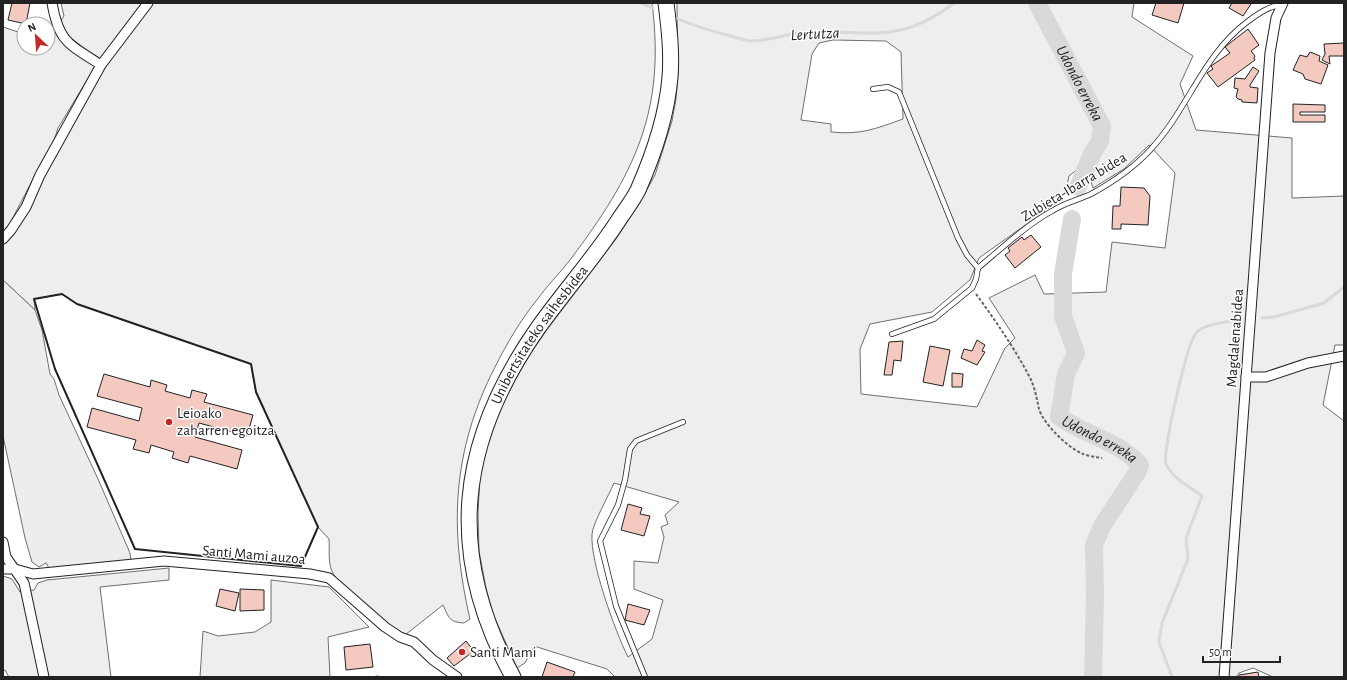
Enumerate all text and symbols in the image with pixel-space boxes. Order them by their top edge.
north arrow [16,16,56,56]
text: N [26,21,38,34]
water label: Lertutza [790,25,840,43]
water label: Udondo erreka [1053,43,1106,124]
street label: Zubieta-Ibarra bidea [1019,150,1129,224]
street label: Unibertsitateko saihesbidea [488,263,591,406]
street label: Magdalenabidea [1224,288,1246,388]
place label: Leioako zaharren egoitza [177,406,275,438]
water label: Udondo erreka [1059,413,1140,466]
marker: Leioako zaharren egoitza [164,417,174,427]
street label: Santi Mami auzoa [202,543,306,567]
scale bar [1203,638,1280,664]
place label: Santi Mami [470,645,536,660]
text: 50 m [1209,646,1232,658]
marker: Santi Mami [457,647,467,657]

